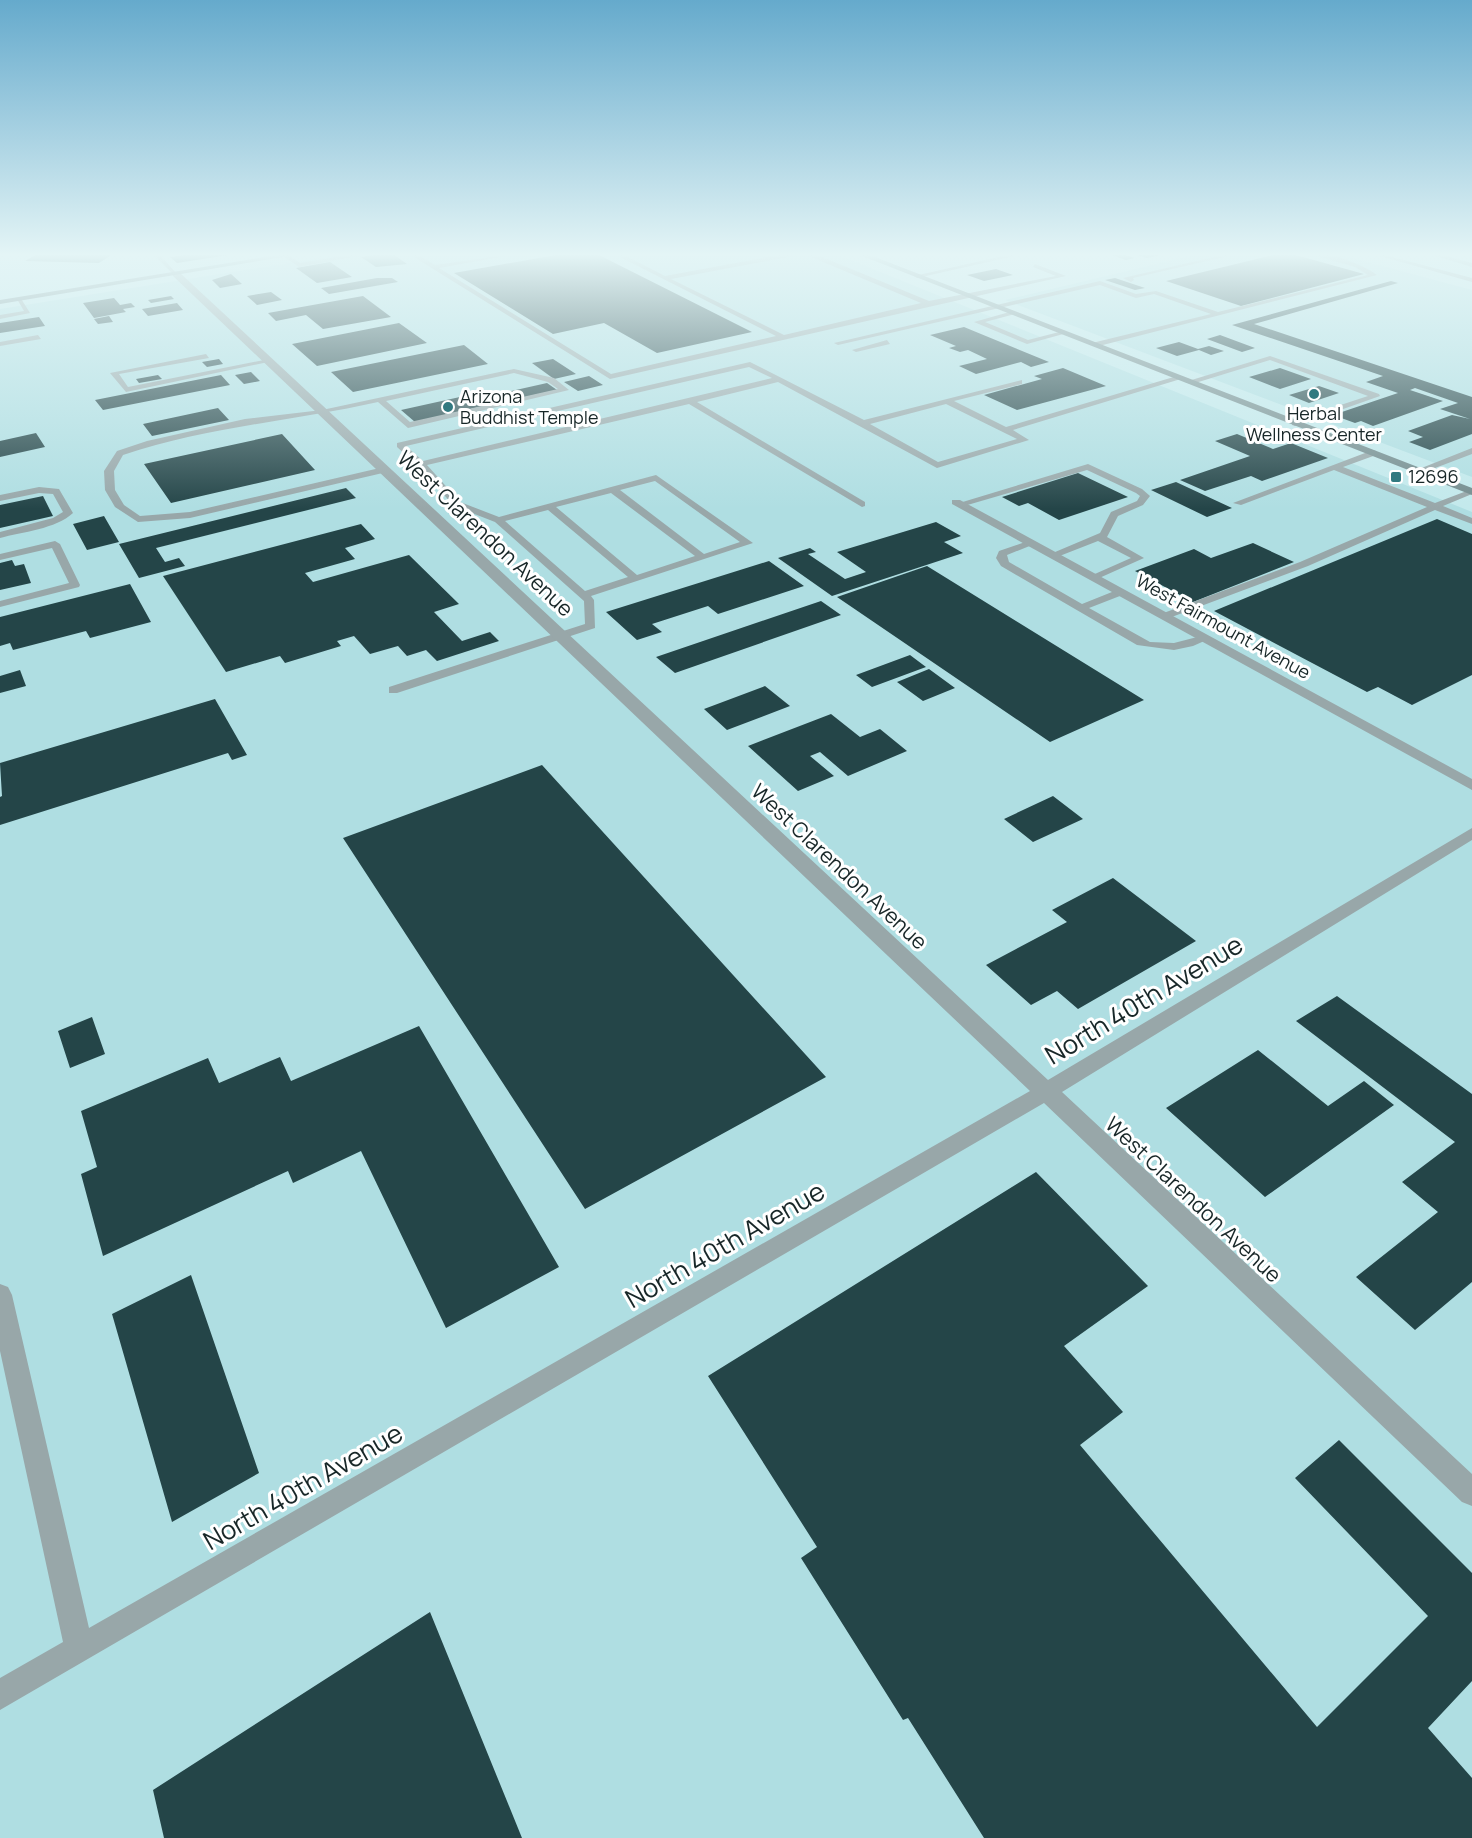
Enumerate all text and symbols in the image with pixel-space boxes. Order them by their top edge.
place label: Arizona Buddhist Temple [460,384,598,429]
marker: Herbal Wellness Center [1307,387,1321,401]
marker: Arizona Buddhist Temple [441,400,455,414]
place label: Herbal Wellness Center [1246,401,1383,446]
street label: West Clarendon Avenue [392,444,580,622]
place label: 12696 [1408,464,1459,488]
marker: 12696 [1389,470,1403,484]
street label: West Fairmount Avenue [1132,568,1315,684]
street label: West Clarendon Avenue [746,777,934,955]
street label: North 40th Avenue [1038,926,1249,1072]
street label: West Clarendon Avenue [1100,1110,1288,1288]
street label: North 40th Avenue [618,1172,831,1316]
street label: North 40th Avenue [196,1414,409,1558]

